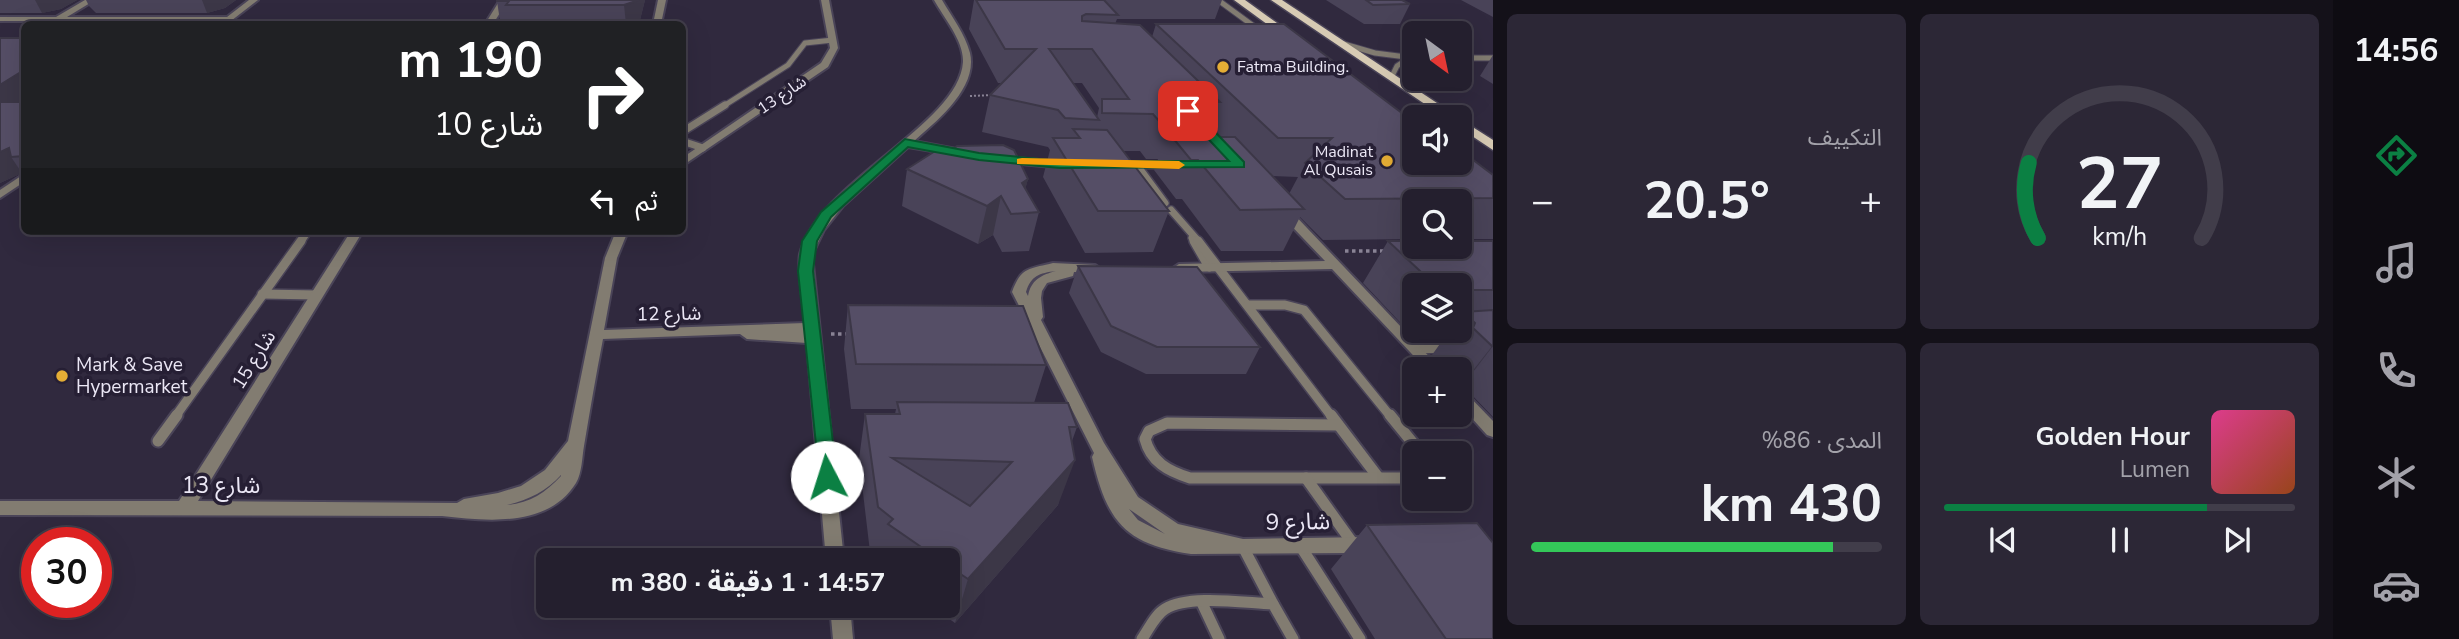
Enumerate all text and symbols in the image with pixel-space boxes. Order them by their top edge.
north arrow [1402,21,1472,91]
map controls [1402,21,1472,511]
text: 190 m [399,27,543,94]
text: 14:56 [2354,29,2438,72]
icon: right [567,49,658,140]
place label: Fatma Building. [1237,56,1349,78]
marker: Fatma Building. [1215,59,1231,75]
street label: شارع 13 [753,71,811,120]
pin [1158,81,1218,141]
icon: arrive [1169,92,1207,130]
text: شارع 10 [434,103,543,146]
button: sound [1402,105,1472,175]
text: التكييف [1808,122,1882,153]
icon: directions [2372,131,2421,180]
text: 27 [2076,134,2163,234]
place label: Madinat Al Qusais [1304,141,1373,181]
marker: Madinat Al Qusais [1379,153,1395,169]
text: 20.5° [1643,165,1770,236]
text: − [1531,176,1554,227]
text: + [1859,176,1882,227]
icon: left [584,182,622,220]
text: ثم [636,184,658,219]
button: search [1402,189,1472,259]
text: km/h [2092,219,2147,253]
icon: music [2372,238,2421,287]
button: layers [1402,273,1472,343]
street label: شارع 12 [636,300,702,328]
street label: شارع 15 [226,326,282,394]
icon: phone [2372,346,2421,395]
place label: Mark & Save Hypermarket [76,352,188,400]
button: + [1402,357,1472,427]
marker: Mark & Save Hypermarket [54,368,70,384]
text: Golden Hour [2035,419,2190,454]
text: المدى · 86% [1761,425,1882,456]
position arrow [790,440,864,514]
button: − [1402,441,1472,511]
icon: climate [2372,453,2421,502]
text: Lumen [2120,454,2190,485]
text: 430 km [1701,468,1882,539]
street label: شارع 13 [182,470,260,502]
street label: شارع 9 [1265,506,1331,539]
icon: previous [1984,521,2022,559]
icon: pause [2101,521,2139,559]
icon: next [2218,521,2256,559]
speed limit sign: 30 [21,527,112,618]
icon: car [2372,561,2421,610]
text: 14:57 · 1 دقيقة · 380 m [611,565,885,600]

